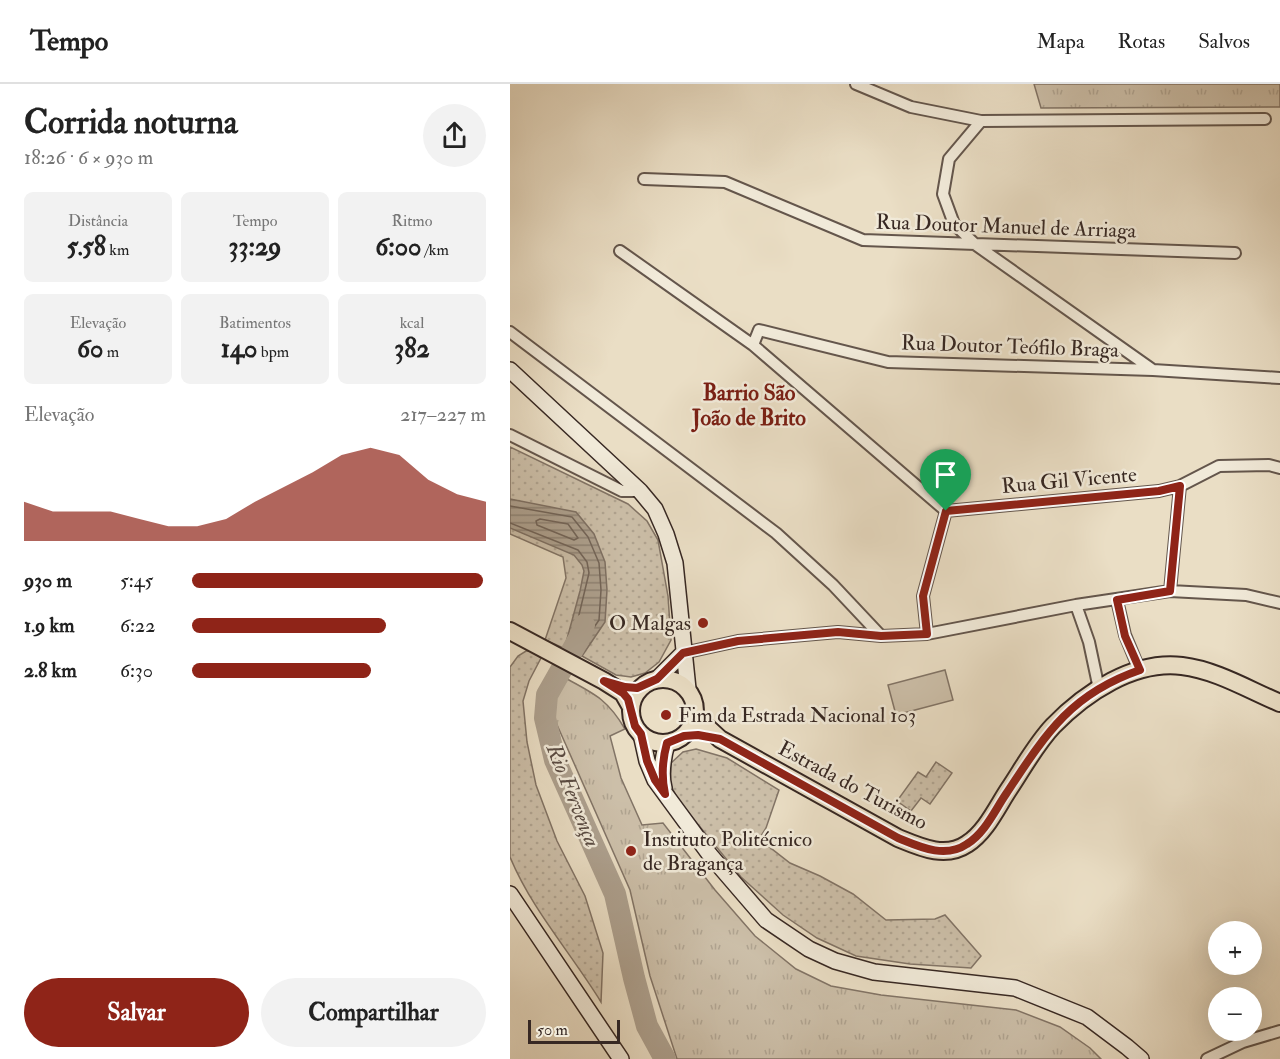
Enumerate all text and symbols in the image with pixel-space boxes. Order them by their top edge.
text: Tempo [30,24,108,59]
text: Mapa [1037,28,1085,55]
text: Rotas [1118,28,1165,55]
text: Salvos [1198,28,1250,55]
text: Corrida noturna [24,102,238,143]
button: share [423,104,486,167]
text: 18:26 · 6 × 930 m [24,145,153,170]
street label: Rua Doutor Manuel de Arriaga [875,208,1137,245]
text: Distância [68,211,128,231]
text: Tempo [233,211,277,231]
text: Ritmo [392,211,432,231]
text: 5.58 [67,231,106,263]
text: 33:29 [229,231,281,263]
text: 6:00 [375,231,421,263]
text: km [106,240,129,260]
text: /km [421,240,449,260]
text: Elevação [70,313,126,333]
text: Batimentos [219,313,291,333]
text: kcal [400,313,424,333]
street label: Rua Doutor Teófilo Braga [901,329,1120,364]
text: 60 [77,333,103,365]
text: 140 [221,333,257,365]
text: 382 [394,333,430,365]
text: m [103,342,119,362]
text: bpm [257,342,289,362]
district label: Barrio São João de Brito [691,379,806,433]
text: Elevação [24,402,94,427]
text: 217–227 m [400,402,486,427]
pin [920,449,971,511]
icon: arrive [929,458,962,491]
street label: Rua Gil Vicente [1000,461,1138,500]
text: 930 m [24,568,72,593]
text: 5:45 [120,568,153,593]
place label: O Malgas [609,610,691,637]
text: 1.9 km [24,613,75,638]
text: 6:22 [120,613,155,638]
marker: O Malgas [696,616,710,630]
text: 2.8 km [24,658,77,683]
text: 6:30 [120,658,153,683]
place label: Fim da Estrada Nacional 103 [678,702,916,729]
marker: Fim da Estrada Nacional 103 [659,708,673,722]
street label: Estrada do Turismo [774,735,932,836]
water label: Rio Fervença [539,739,606,851]
place label: Instituto Politécnico de Bragança [643,826,812,877]
marker: Instituto Politécnico de Bragança [624,844,638,858]
map controls [1208,921,1262,1041]
button: + [1208,921,1262,975]
button: Salvar [24,978,249,1047]
button: Compartilhar [261,978,486,1047]
button: − [1208,987,1262,1041]
scale bar [528,1017,620,1044]
text: 50 m [537,1020,568,1040]

